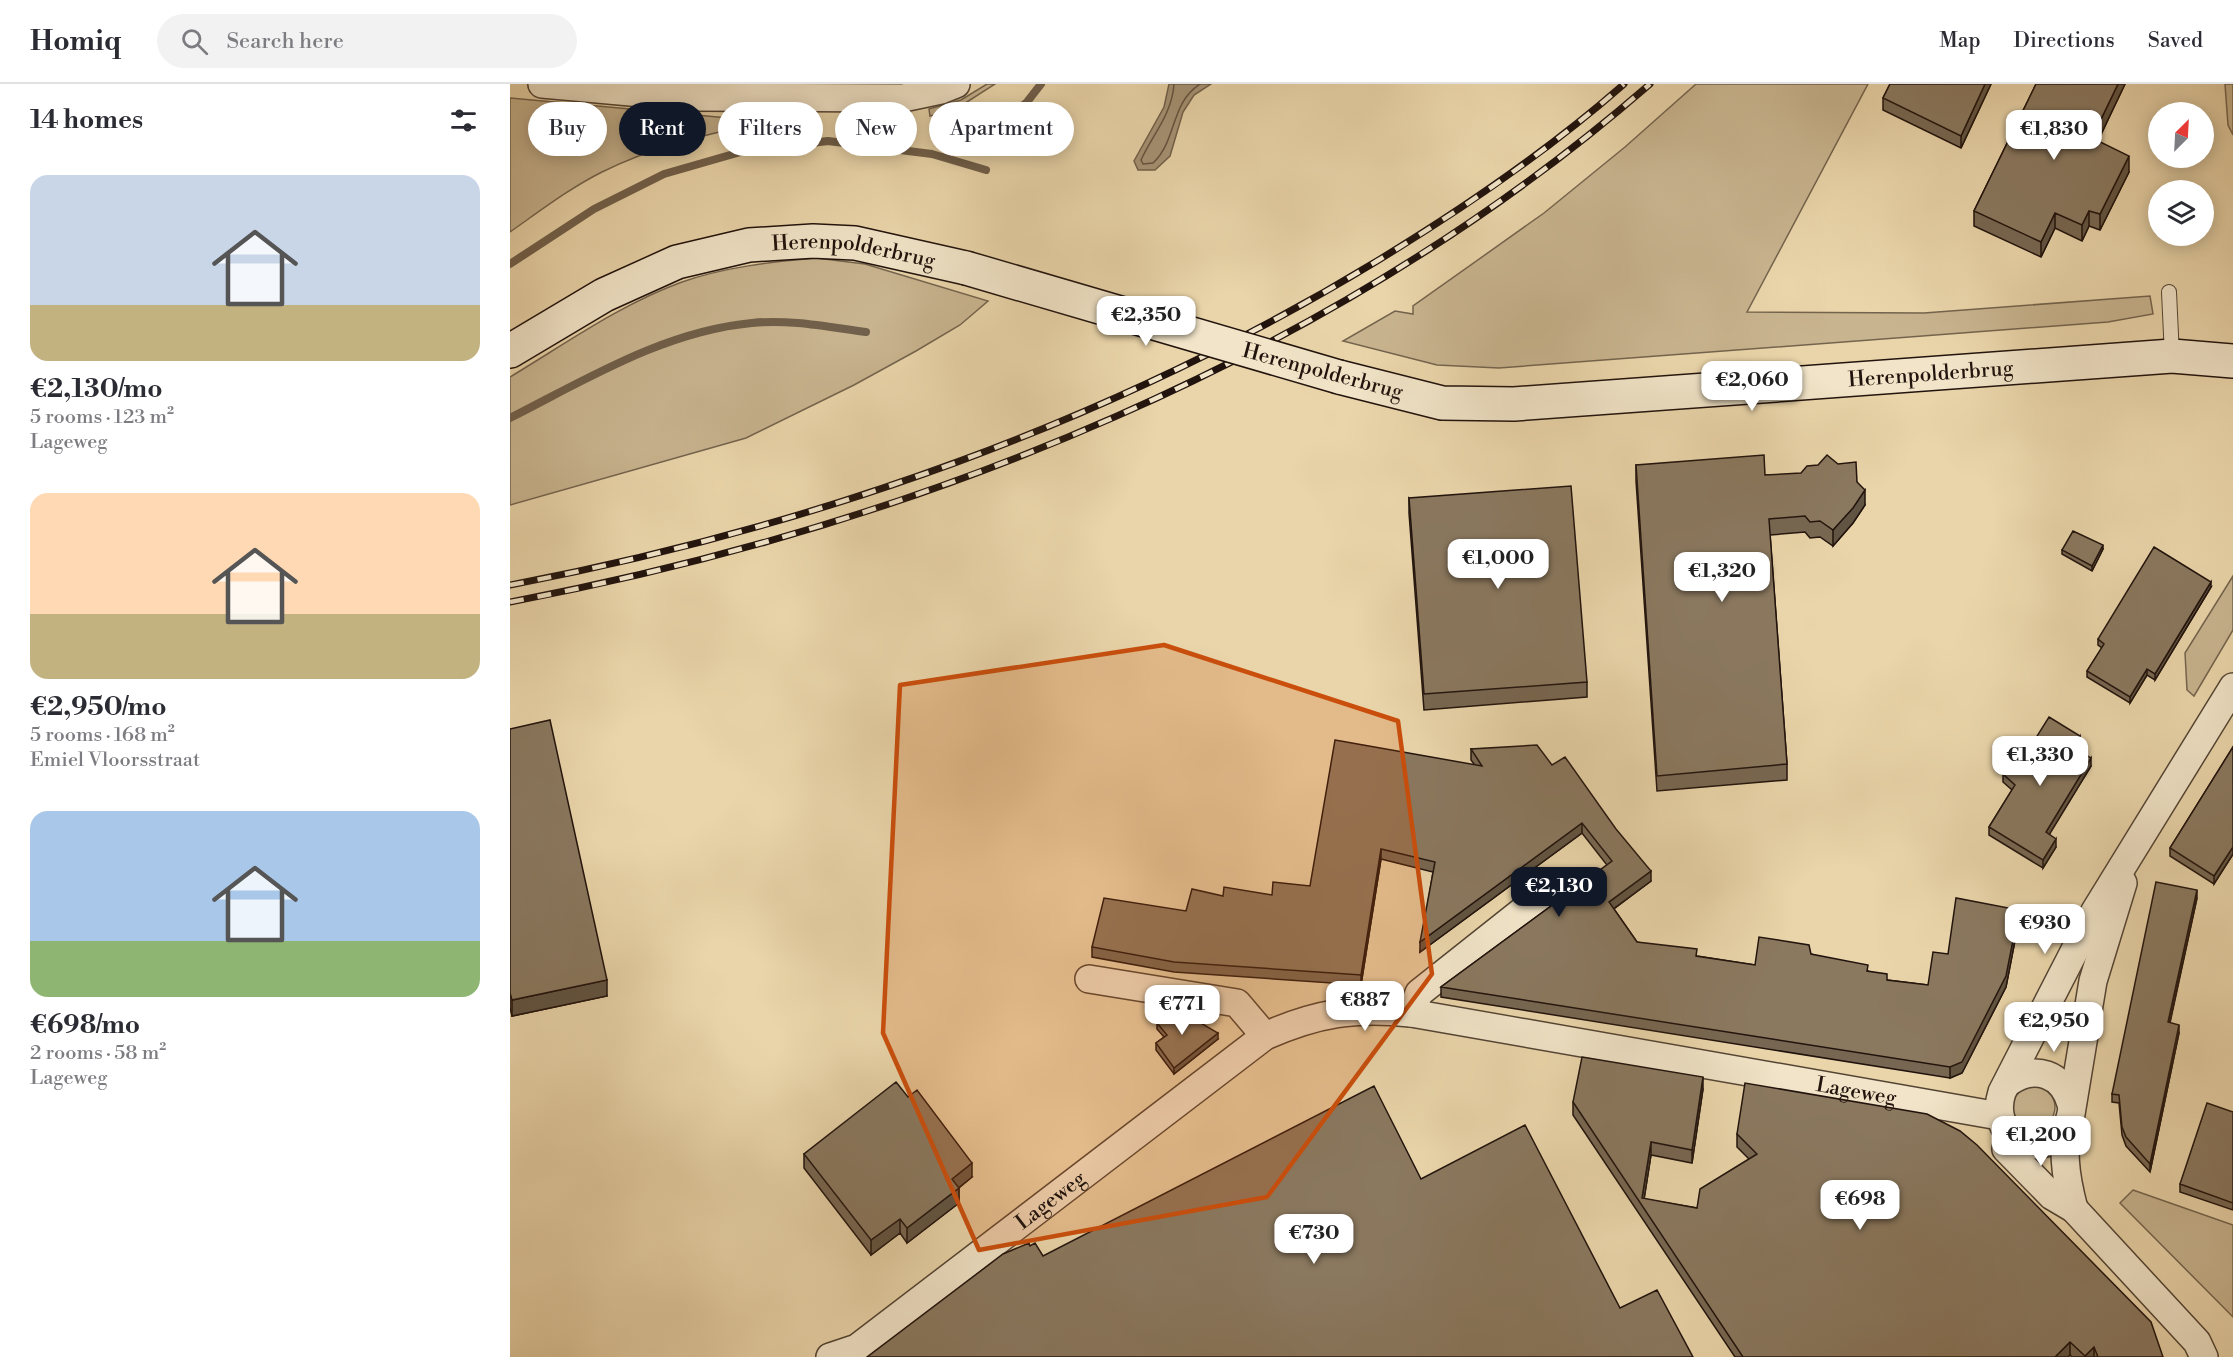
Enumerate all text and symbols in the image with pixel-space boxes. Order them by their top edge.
search box [157,14,577,68]
text: Homiq [30,24,121,59]
icon: search [178,25,211,58]
text: Search here [226,28,344,55]
text: Map [1939,28,1981,54]
text: Directions [2014,28,2115,54]
text: Saved [2148,28,2203,54]
chip: Buy [528,102,607,156]
chip: Rent [619,102,706,156]
chip: Filters [718,102,823,156]
chip: New [835,102,917,156]
chip: Apartment [929,102,1074,156]
north arrow [2148,102,2214,168]
map controls [2148,102,2214,246]
text: 14 homes [30,104,143,136]
icon: filters [447,104,480,137]
pin: €1,830 [2005,110,2103,161]
text: €1,830 [2020,117,2088,142]
button: layers [2148,180,2214,246]
icon: home [201,214,309,322]
street label: Herenpolderbrug [771,229,938,275]
pin: €2,350 [1097,296,1195,347]
text: €2,350 [1111,303,1181,328]
street label: Herenpolderbrug [1239,338,1406,406]
street label: Herenpolderbrug [1847,356,2014,394]
pin: €2,060 [1703,361,1801,412]
text: €2,060 [1715,368,1789,393]
text: €2,130/mo [30,373,162,405]
text: 5 rooms · 123 m² [30,405,174,430]
text: Lageweg [30,430,108,455]
icon: home [201,532,309,640]
pin: €1,000 [1449,539,1547,590]
text: €1,000 [1462,546,1534,571]
pin: €1,320 [1673,552,1771,603]
text: €1,320 [1688,559,1756,584]
text: €2,950/mo [30,691,167,723]
text: 5 rooms · 168 m² [30,723,175,748]
pin: €1,330 [1991,736,2089,787]
text: €1,330 [2006,743,2074,768]
text: Emiel Vloorsstraat [30,748,200,773]
icon: home [201,850,309,958]
pin: €2,130 [1510,867,1608,918]
text: €2,130 [1525,874,1593,899]
pin: €930 [2009,904,2081,955]
text: €930 [2019,911,2071,936]
pin: €887 [1329,981,1401,1032]
pin: €771 [1146,985,1218,1036]
text: €887 [1340,988,1390,1013]
text: €771 [1159,992,1205,1017]
pin: €2,950 [2005,1002,2103,1053]
text: €698/mo [30,1009,140,1041]
text: €2,950 [2018,1009,2090,1034]
text: 2 rooms · 58 m² [30,1041,166,1066]
text: Lageweg [30,1066,108,1091]
street label: Lageweg [1814,1072,1899,1112]
pin: €1,200 [1992,1116,2090,1167]
text: €1,200 [2006,1123,2076,1148]
street label: Lageweg [1011,1166,1091,1236]
pin: €698 [1824,1180,1896,1231]
text: €698 [1835,1187,1885,1212]
pin: €730 [1278,1214,1350,1265]
text: €730 [1288,1221,1340,1246]

